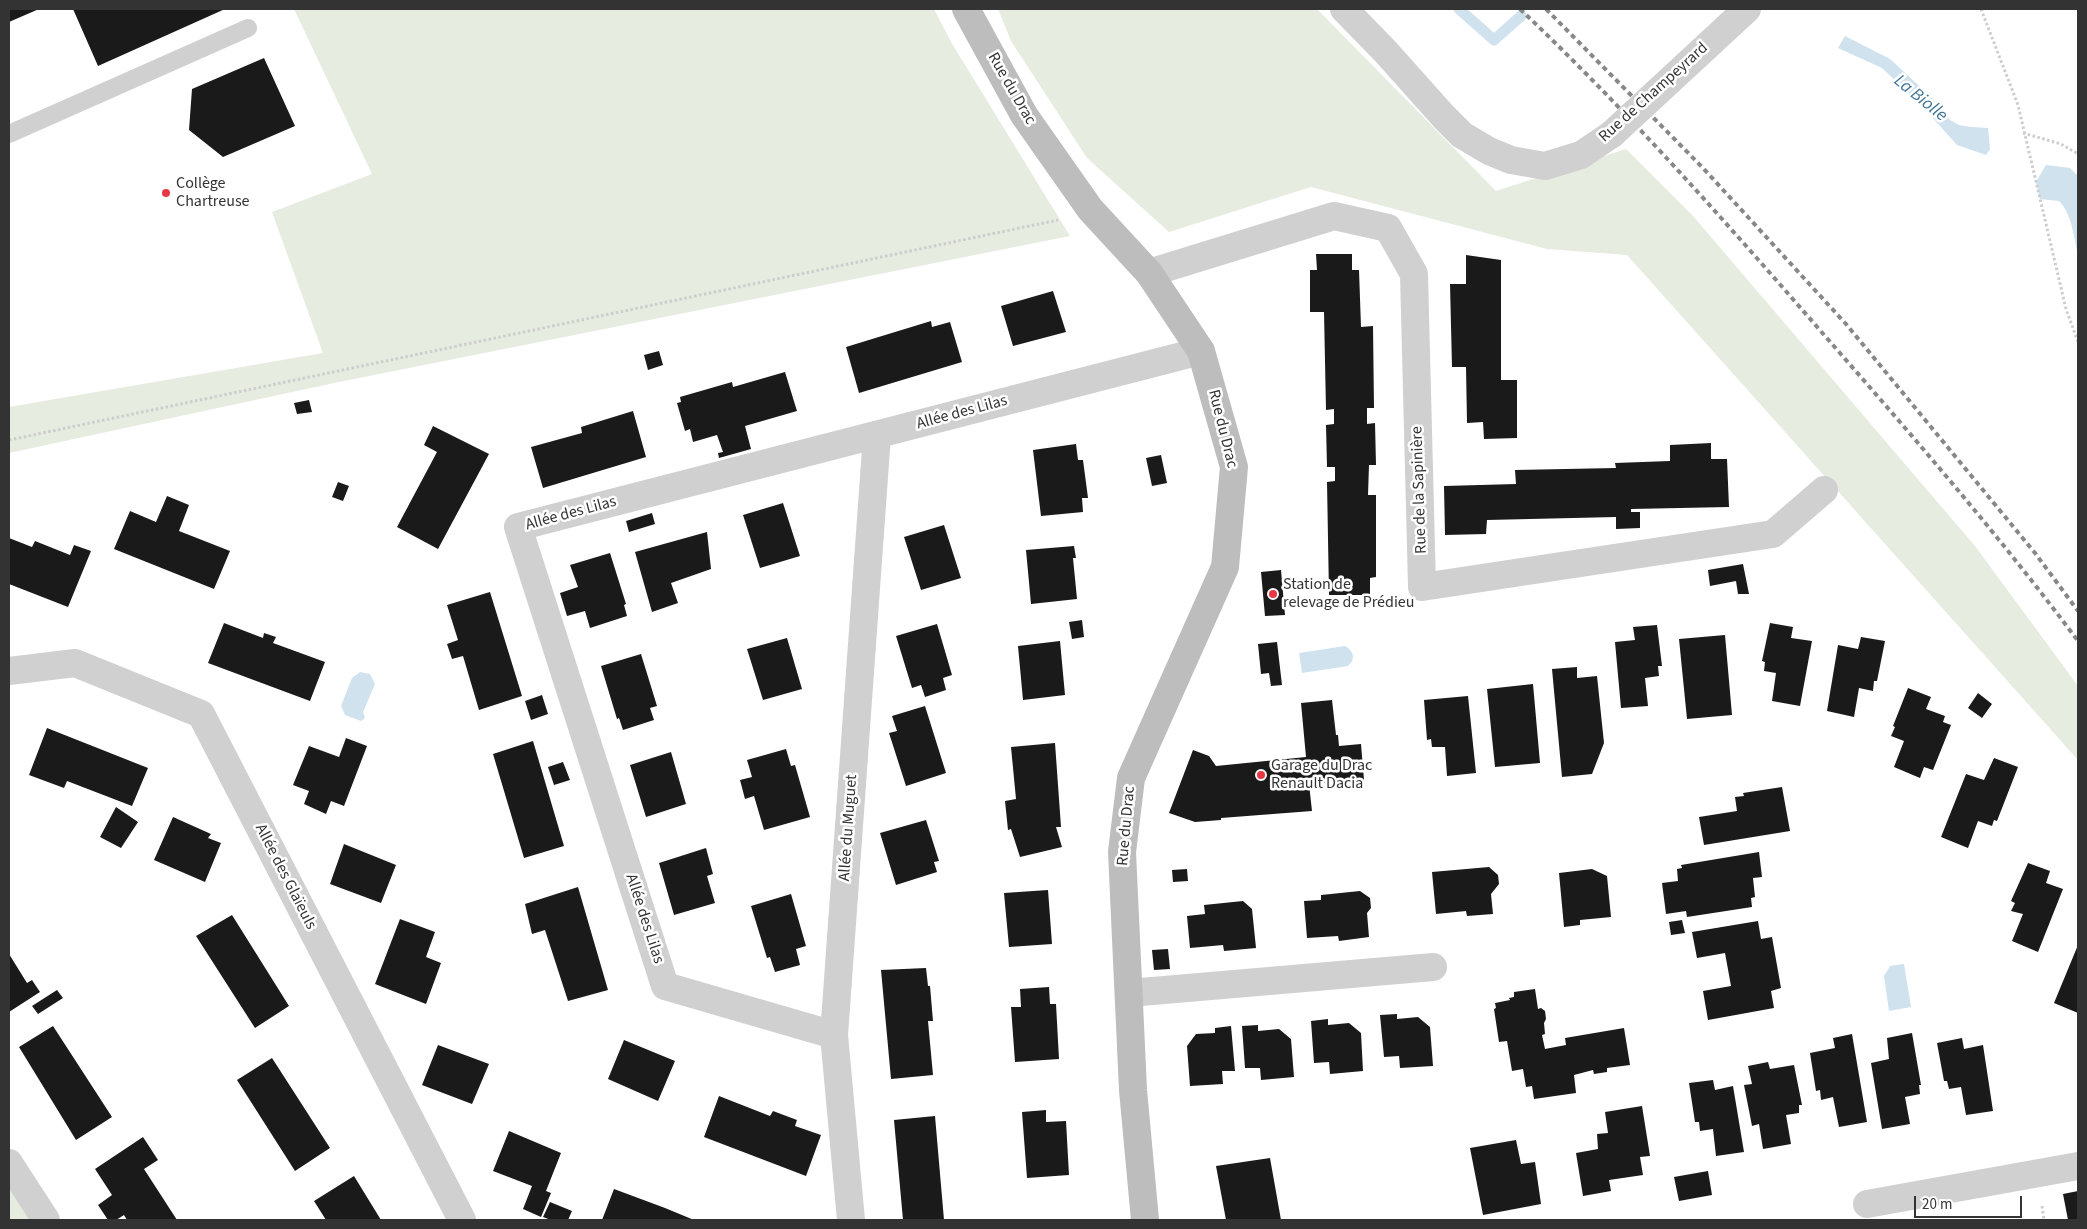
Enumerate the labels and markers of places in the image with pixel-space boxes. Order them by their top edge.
place label: Collège Chartreuse [176,174,250,212]
marker: Collège Chartreuse [160,187,172,199]
place label: Station de relevage de Prédieu [1283,575,1414,613]
marker: Station de relevage de Prédieu [1267,588,1279,600]
place label: Garage du Drac Renault Dacia [1271,756,1372,794]
marker: Garage du Drac Renault Dacia [1255,769,1267,781]

